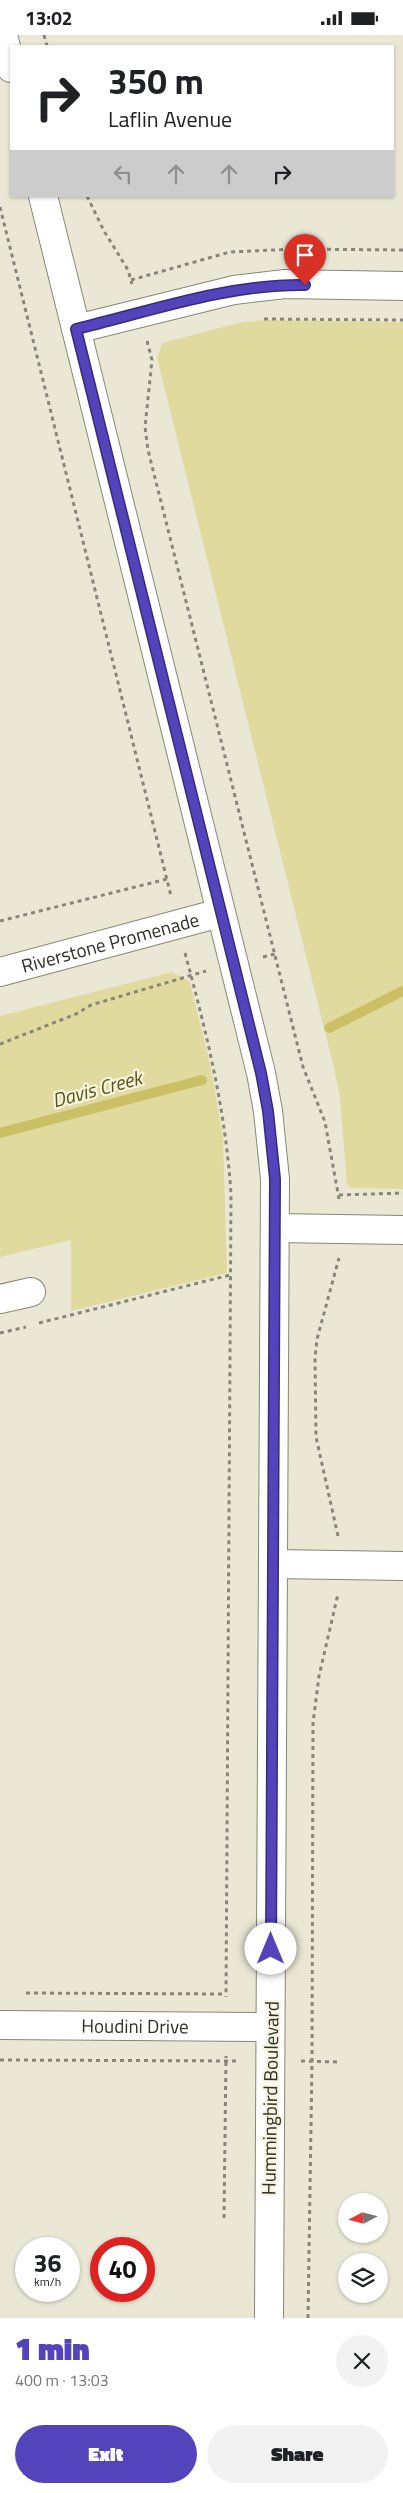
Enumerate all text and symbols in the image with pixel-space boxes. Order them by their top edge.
text: 13:02 [25,3,72,32]
text: 350 m [108,54,204,108]
icon: right [25,65,90,130]
text: Laflin Avenue [108,102,232,136]
icon: left [109,160,137,188]
icon: ahead [162,160,190,188]
icon: ahead [215,160,243,188]
icon: right [268,160,296,188]
pin [284,234,326,285]
icon: arrive [291,241,319,269]
street label: Riverstone Promenade [18,904,202,980]
water label: Davis Creek [49,1061,147,1115]
position arrow [244,1922,296,1974]
street label: Hummingbird Boulevard [253,2001,286,2195]
street label: Houdini Drive [81,2011,189,2040]
north arrow [338,2193,388,2243]
map controls [338,2193,388,2303]
speed limit sign: 40 [90,2237,155,2302]
text: 36 [33,2244,62,2282]
button: layers [338,2253,388,2303]
text: km/h [34,2272,61,2291]
text: 1 min [15,2326,90,2372]
button: close [336,2335,388,2387]
text: 400 m · 13:03 [15,2368,109,2392]
button: Exit [15,2425,197,2483]
button: Share [207,2425,388,2483]

